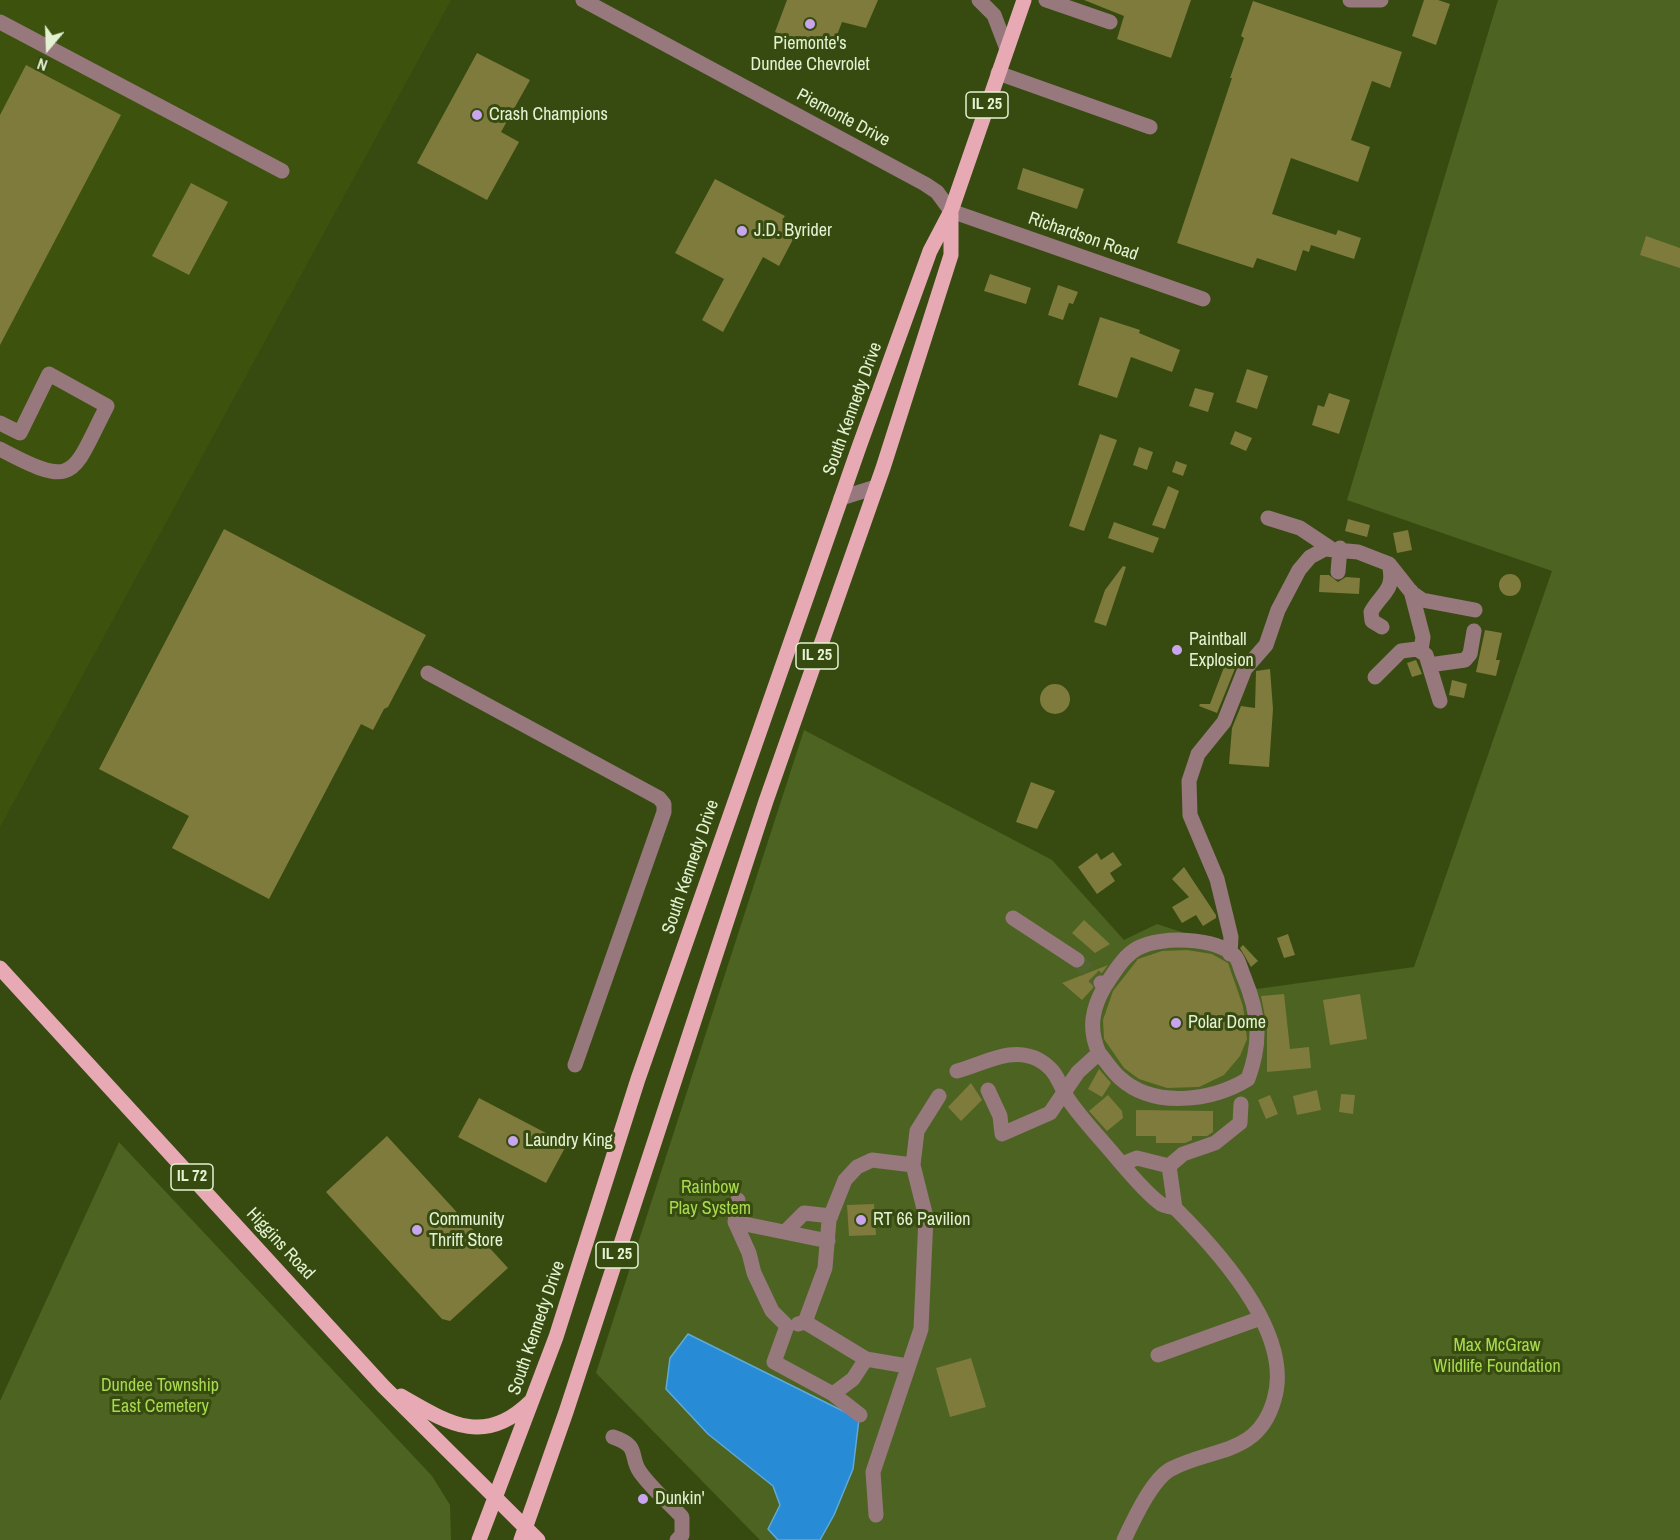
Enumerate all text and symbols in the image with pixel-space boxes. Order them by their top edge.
marker: Piemonte's Dundee Chevrolet [803,17,817,31]
north arrow [18,18,78,78]
place label: Piemonte's Dundee Chevrolet [751,33,869,76]
text: N [34,53,50,77]
street label: Piemonte Drive [793,84,893,152]
road number: IL 25 [966,92,1008,118]
place label: Crash Champions [489,104,608,126]
marker: Crash Champions [470,108,484,122]
street label: Richardson Road [1025,208,1141,266]
place label: J.D. Byrider [754,220,832,242]
marker: J.D. Byrider [735,224,749,238]
street label: South Kennedy Drive [819,339,887,479]
place label: Paintball Explosion [1189,629,1254,672]
road number: IL 25 [796,643,838,669]
marker: Paintball Explosion [1170,643,1184,657]
street label: South Kennedy Drive [658,797,724,937]
place label: Polar Dome [1188,1012,1266,1034]
marker: Polar Dome [1169,1016,1183,1030]
place label: Laundry King [525,1130,613,1152]
marker: Laundry King [506,1134,520,1148]
road number: IL 72 [171,1164,213,1190]
park label: Rainbow Play System [669,1177,751,1220]
street label: Higgins Road [241,1204,319,1284]
place label: Community Thrift Store [429,1209,504,1252]
place label: RT 66 Pavilion [873,1209,970,1231]
marker: RT 66 Pavilion [854,1213,868,1227]
marker: Community Thrift Store [410,1223,424,1237]
road number: IL 25 [596,1242,638,1268]
street label: South Kennedy Drive [504,1258,570,1398]
park label: Max McGraw Wildlife Foundation [1433,1335,1561,1378]
park label: Dundee Township East Cemetery [101,1375,219,1418]
place label: Dunkin' [655,1488,705,1510]
marker: Dunkin' [636,1492,650,1506]

